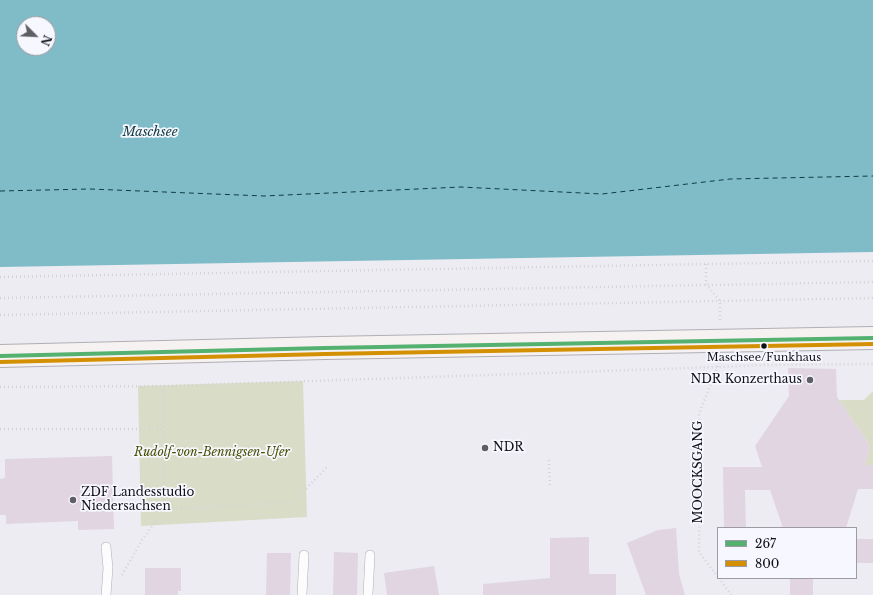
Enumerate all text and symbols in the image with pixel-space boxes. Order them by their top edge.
north arrow [16,16,56,56]
text: N [38,33,55,48]
water label: Maschsee [122,124,178,140]
marker: Maschsee/Funkhaus [759,341,769,351]
place label: Maschsee/Funkhaus [707,351,821,365]
place label: NDR Konzerthaus [690,373,802,387]
marker: NDR Konzerthaus [805,375,815,385]
street label: MOOCKSGANG [692,420,706,524]
place label: NDR [493,441,524,455]
marker: NDR [480,443,490,453]
park label: Rudolf-von-Bennigsen-Ufer [134,446,290,460]
place label: ZDF Landesstudio Niedersachsen [81,486,194,514]
marker: ZDF Landesstudio Niedersachsen [68,495,78,505]
legend [717,527,857,579]
text: 267 [755,536,776,551]
text: 800 [755,556,779,571]

